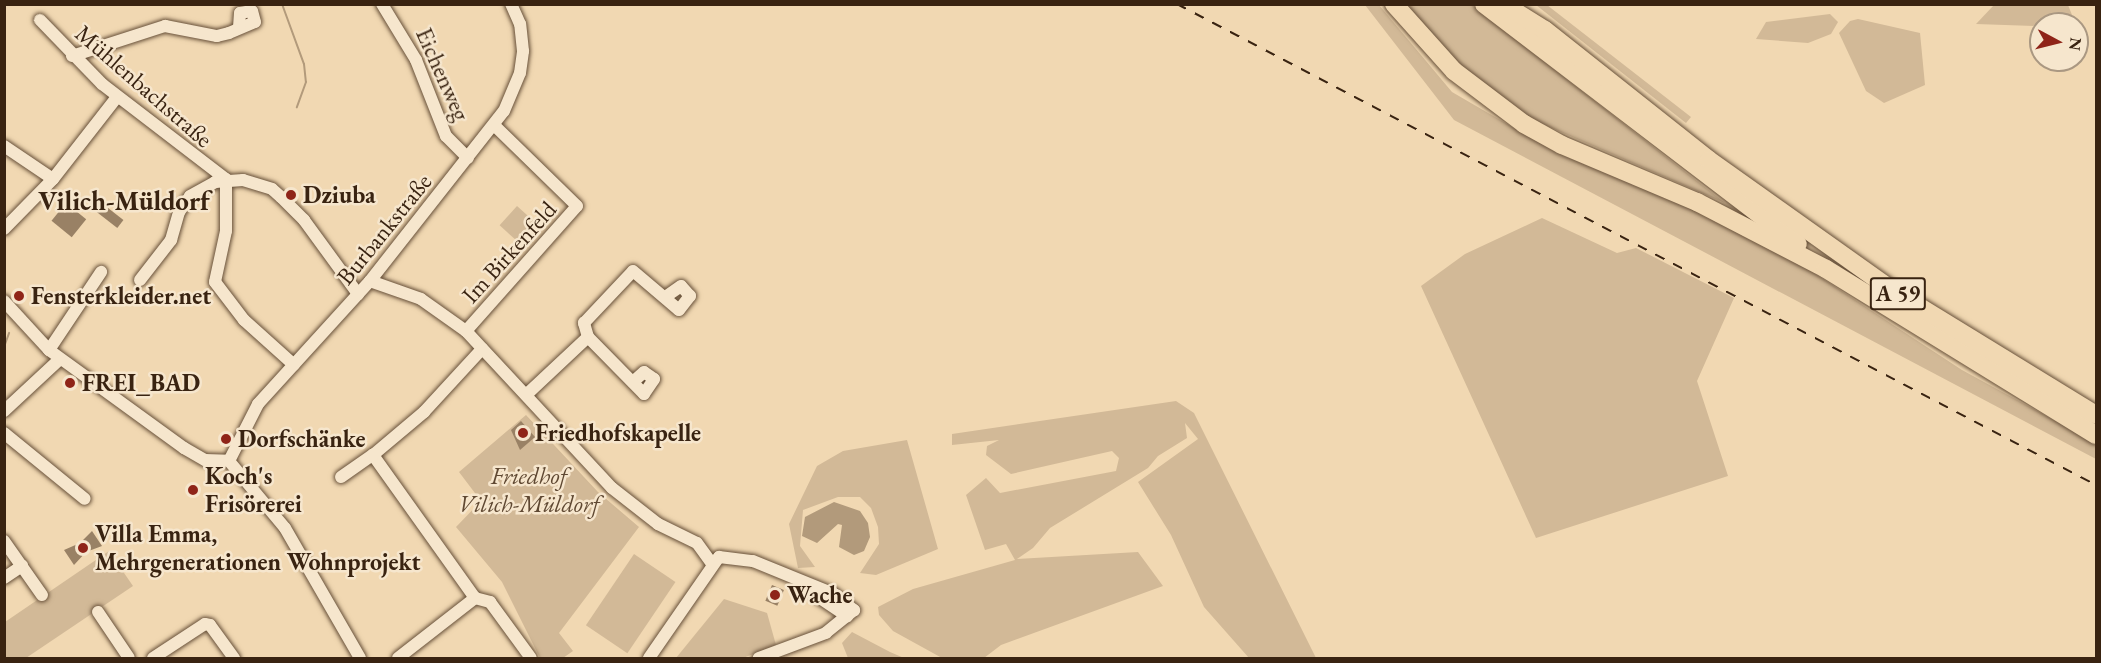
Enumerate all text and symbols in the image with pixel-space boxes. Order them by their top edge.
north arrow [2029,12,2089,72]
street label: Mühlenbachstraße [70,19,218,153]
street label: Eichenweg [410,23,476,125]
text: N [2064,36,2087,52]
street label: Burbankstraße [330,168,438,290]
place label: Dziuba [303,181,376,209]
district label: Vilich-Müldorf [38,185,210,217]
marker: Dziuba [284,188,298,202]
street label: Im Birkenfeld [456,195,562,309]
road number: A 59 [1870,275,1926,313]
place label: Fensterkleider.net [31,282,211,310]
marker: Fensterkleider.net [12,289,26,303]
place label: FREI_BAD [82,369,200,397]
marker: FREI_BAD [63,376,77,390]
place label: Friedhofskapelle [535,419,701,447]
place label: Dorfschänke [238,425,365,453]
marker: Friedhofskapelle [516,426,530,440]
marker: Dorfschänke [219,432,233,446]
place label: Koch's Frisörerei [205,462,302,518]
park label: Friedhof Vilich-Müldorf [458,462,600,518]
marker: Koch's Frisörerei [186,483,200,497]
place label: Villa Emma, Mehrgenerationen Wohnprojekt [95,520,421,576]
marker: Villa Emma, Mehrgenerationen Wohnprojekt [76,541,90,555]
place label: Wache [787,581,852,609]
marker: Wache [768,588,782,602]

